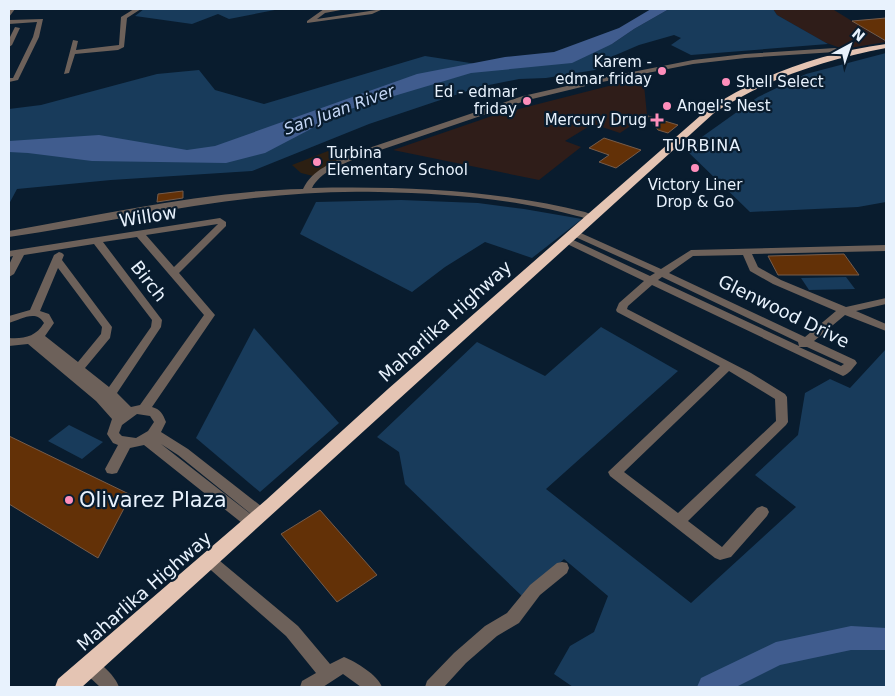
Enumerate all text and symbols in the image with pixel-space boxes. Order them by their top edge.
north arrow [825,20,875,70]
text: N [849,25,868,45]
place label: Karem - edmar friday [555,53,652,88]
marker: Karem - edmar friday [656,65,668,77]
place label: Shell Select [736,73,824,91]
marker: Shell Select [720,76,732,88]
water label: San Juan River [281,81,398,139]
place label: Ed - edmar friday [434,83,518,118]
marker: Ed - edmar friday [521,95,533,107]
place label: Angel's Nest [677,97,771,115]
marker: Angel's Nest [661,100,673,112]
place label: Mercury Drug [545,111,647,129]
marker: Mercury Drug [651,114,663,126]
district label: TURBINA [662,136,741,155]
place label: Turbina Elementary School [326,144,468,179]
marker: Turbina Elementary School [311,156,323,168]
marker: Victory Liner Drop & Go [689,162,701,174]
place label: Victory Liner Drop & Go [648,176,743,211]
street label: Willow [118,201,178,231]
street label: Maharlika Highway [374,256,516,386]
street label: Birch [127,257,171,305]
street label: Glenwood Drive [715,270,853,352]
place label: Olivarez Plaza [79,488,227,512]
marker: Olivarez Plaza [63,494,75,506]
street label: Maharlika Highway [73,527,216,655]

